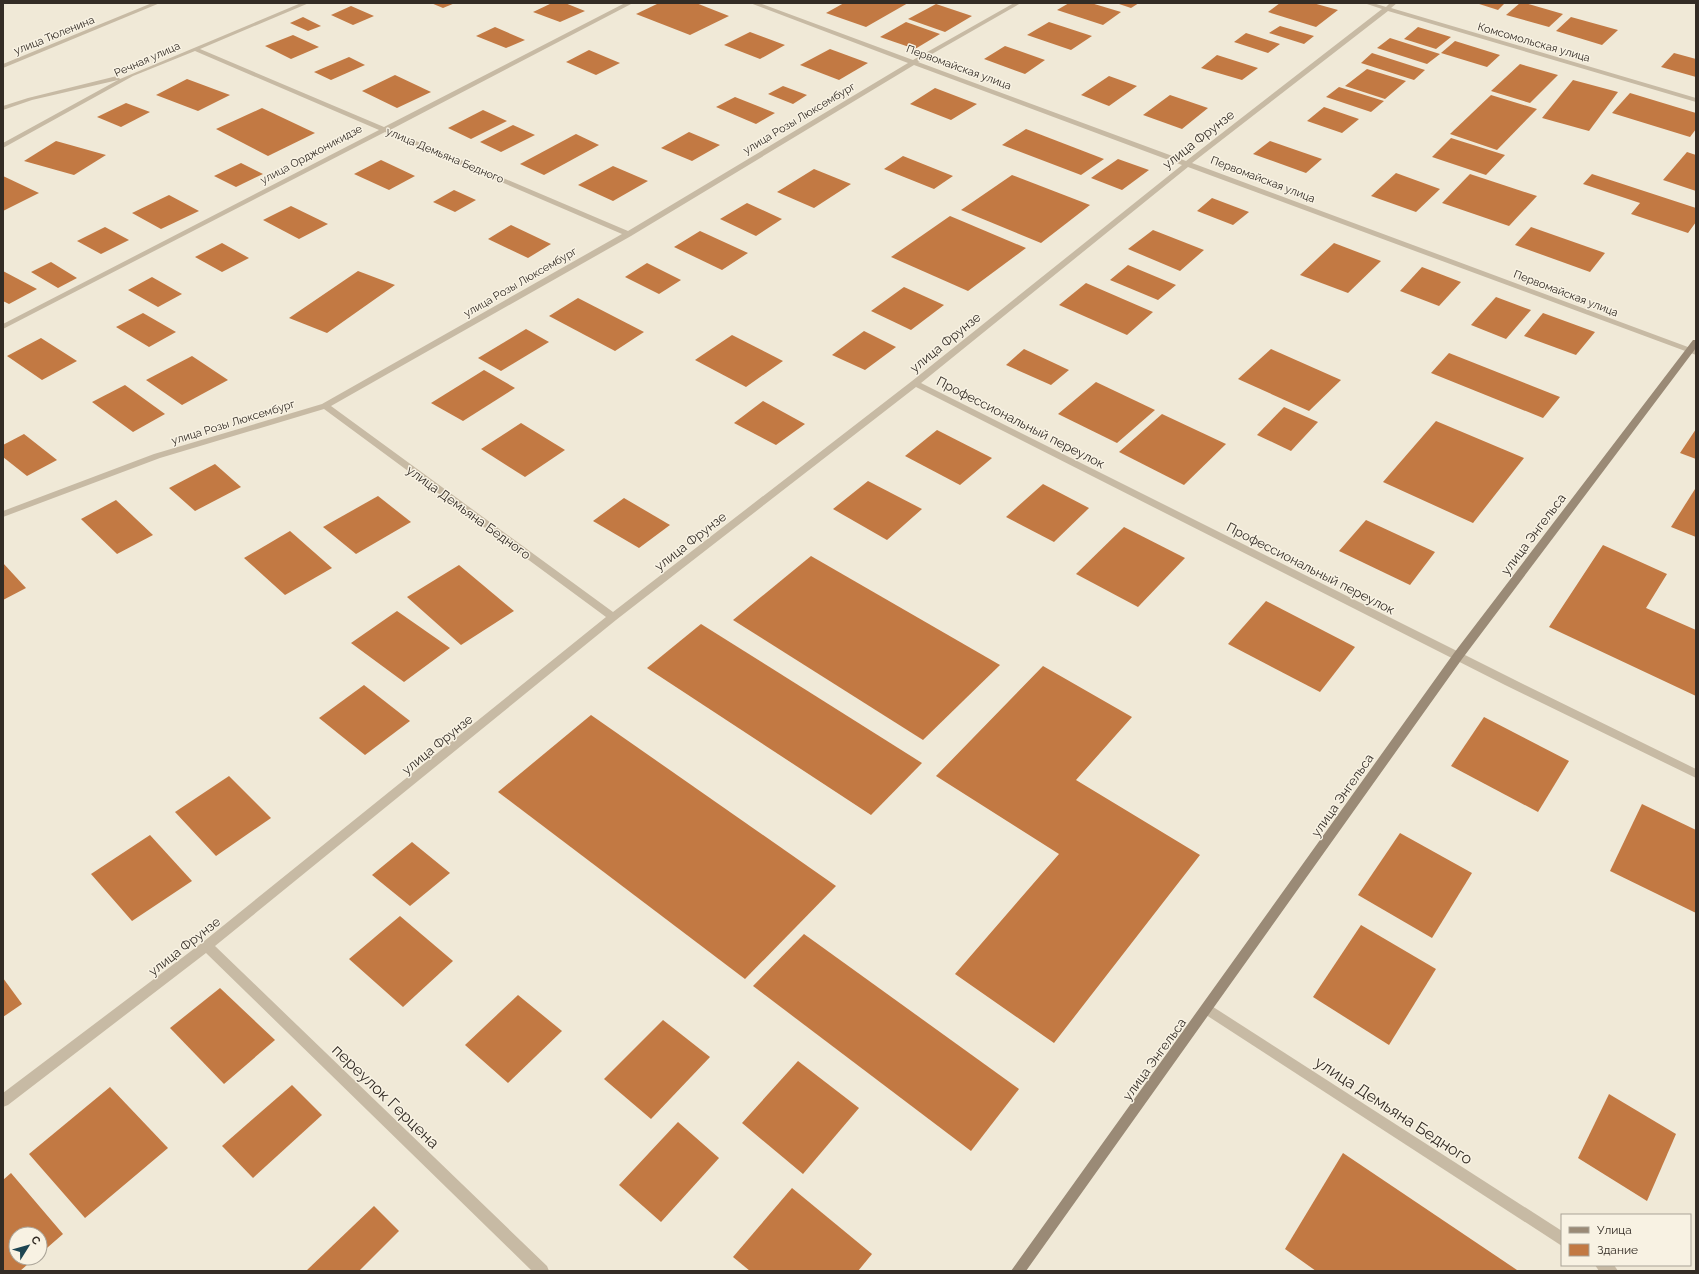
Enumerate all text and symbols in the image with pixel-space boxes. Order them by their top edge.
street label: улица Тюленина [12,13,96,58]
street label: Комсомольская улица [1476,20,1592,65]
street label: Речная улица [112,39,182,80]
street label: Первомайская улица [905,42,1013,93]
street label: улица Розы Люксембург [741,79,858,157]
street label: улица Фрунзе [1160,107,1237,172]
street label: улица Орджоникидзе [258,122,365,187]
street label: улица Демьяна Бедного [384,125,506,186]
street label: Первомайская улица [1209,154,1317,205]
street label: улица Розы Люксембург [461,244,580,320]
street label: Первомайская улица [1512,268,1620,319]
street label: улица Фрунзе [907,309,984,375]
street label: Профессиональный переулок [934,373,1108,472]
street label: улица Розы Люксембург [170,397,297,447]
street label: улица Демьяна Бедного [404,462,534,563]
street label: улица Энгельса [1498,491,1569,578]
street label: улица Фрунзе [652,509,729,574]
street label: Профессиональный переулок [1224,519,1398,618]
street label: улица Фрунзе [399,711,476,777]
street label: улица Энгельса [1308,751,1377,840]
street label: улица Фрунзе [146,914,223,979]
street label: улица Энгельса [1120,1015,1189,1103]
street label: переулок Герцена [328,1040,443,1152]
street label: улица Демьяна Бедного [1311,1052,1476,1169]
legend [1561,1214,1691,1266]
text: Улица [1597,1223,1632,1237]
north arrow [8,1226,48,1266]
text: С [28,1233,43,1248]
text: Здание [1597,1243,1638,1257]

